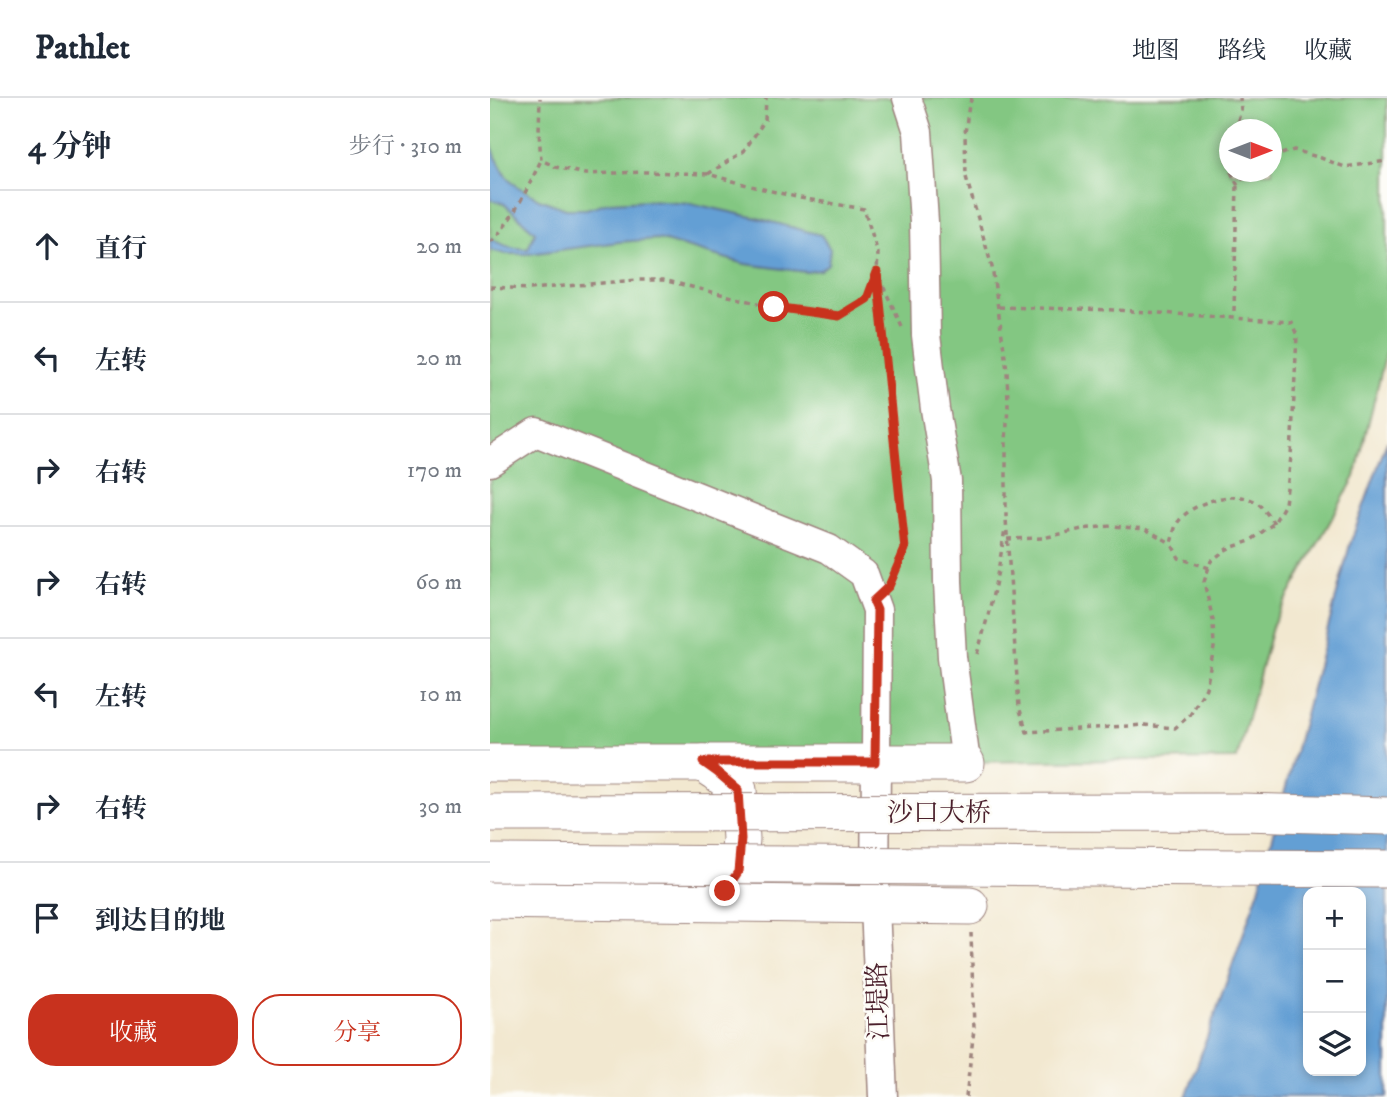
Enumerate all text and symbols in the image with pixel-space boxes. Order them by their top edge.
text: Pathlet [35,28,130,69]
text: 地图 [1132,36,1180,66]
text: 路线 [1218,36,1266,66]
text: 收藏 [1304,36,1352,66]
north arrow [1219,119,1282,182]
text: 4 分钟 [28,129,112,166]
text: 步行 · 310 m [349,132,462,161]
icon: ahead [28,227,66,265]
text: 20 m [416,232,462,261]
text: 直行 [95,233,147,266]
route start [758,291,789,322]
icon: left [28,339,66,377]
text: 20 m [416,344,462,373]
text: 左转 [95,345,147,378]
icon: right [28,451,66,489]
text: 170 m [407,456,462,485]
text: 右转 [95,457,147,490]
icon: right [28,563,66,601]
text: 60 m [415,568,462,597]
text: 右转 [95,569,147,602]
icon: left [28,675,66,713]
text: 10 m [419,680,462,709]
text: 左转 [95,681,147,714]
icon: right [28,787,66,825]
text: 30 m [419,792,462,821]
text: 右转 [95,793,147,826]
street label: 沙口大桥 [887,797,991,830]
route end [709,875,740,906]
map controls [1303,887,1366,1076]
button: + [1303,887,1366,950]
icon: arrive [28,899,66,937]
text: 到达目的地 [95,905,225,938]
button: − [1303,950,1366,1013]
street label: 江堤路 [861,961,897,1041]
button: 收藏 [28,994,238,1066]
button: 分享 [252,994,462,1066]
button: layers [1303,1013,1366,1076]

